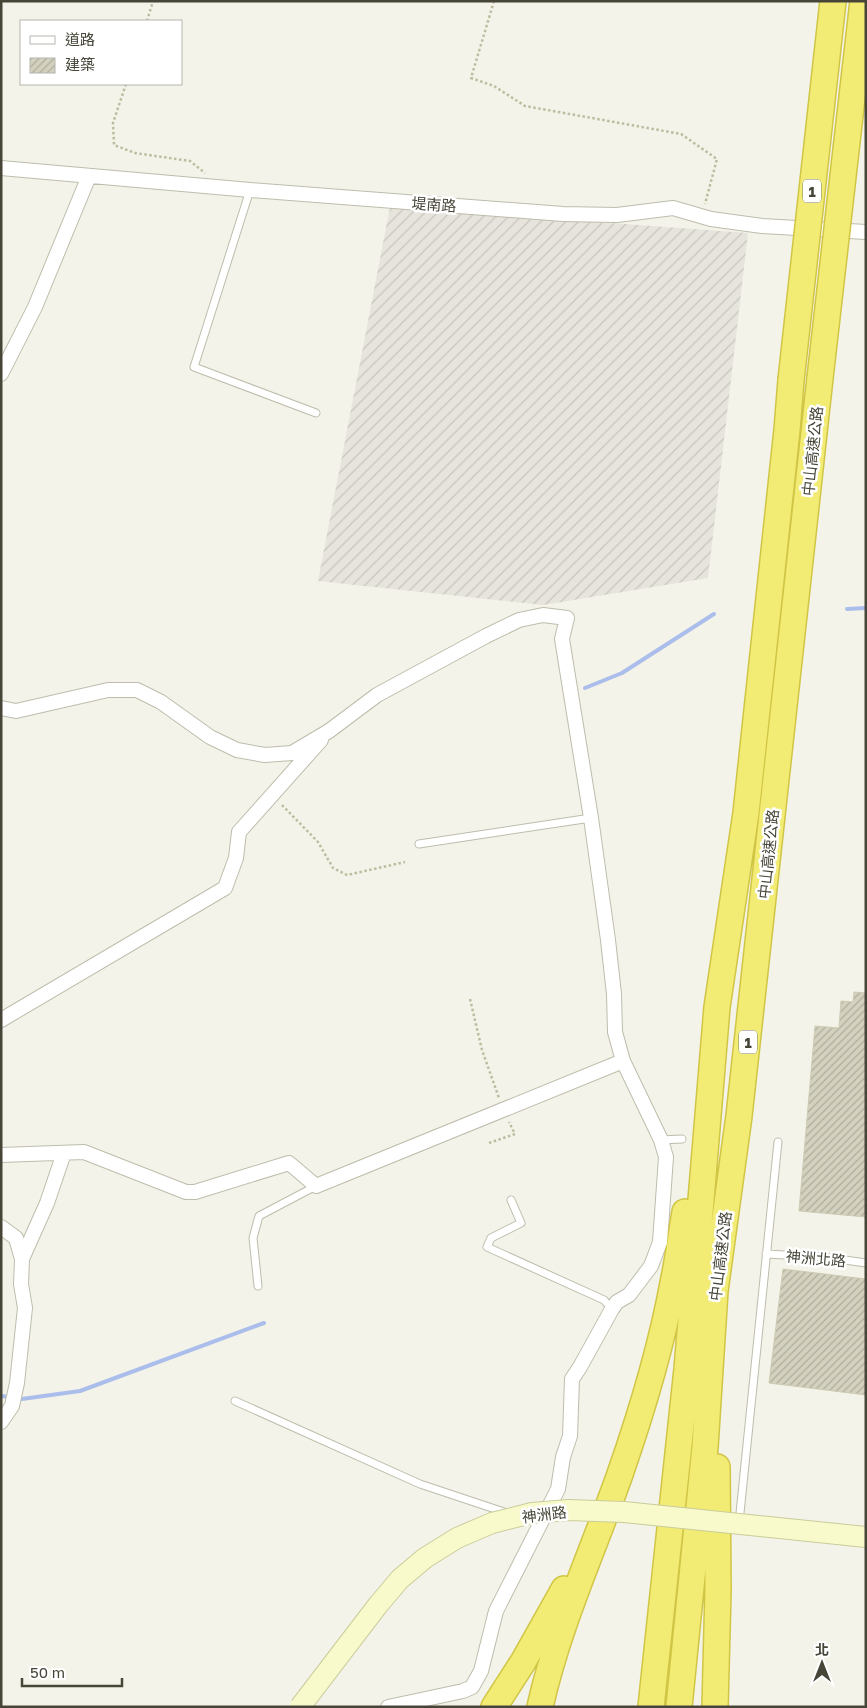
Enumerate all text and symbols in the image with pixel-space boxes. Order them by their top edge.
legend [20,20,182,85]
text: 道路 [65,30,95,48]
text: 建築 [65,55,95,73]
road number: 1 [803,180,821,202]
street label: 堤南路 [411,193,457,215]
street label: 中山高速公路 [798,405,826,497]
street label: 中山高速公路 [754,808,782,900]
road number: 1 [739,1030,757,1054]
street label: 中山高速公路 [706,1210,734,1302]
street label: 神洲北路 [785,1246,847,1270]
street label: 神洲路 [521,1502,567,1526]
north arrow [797,1638,847,1688]
text: 北 [815,1641,829,1658]
scale bar [22,1656,122,1688]
text: 50 m [30,1663,65,1681]

